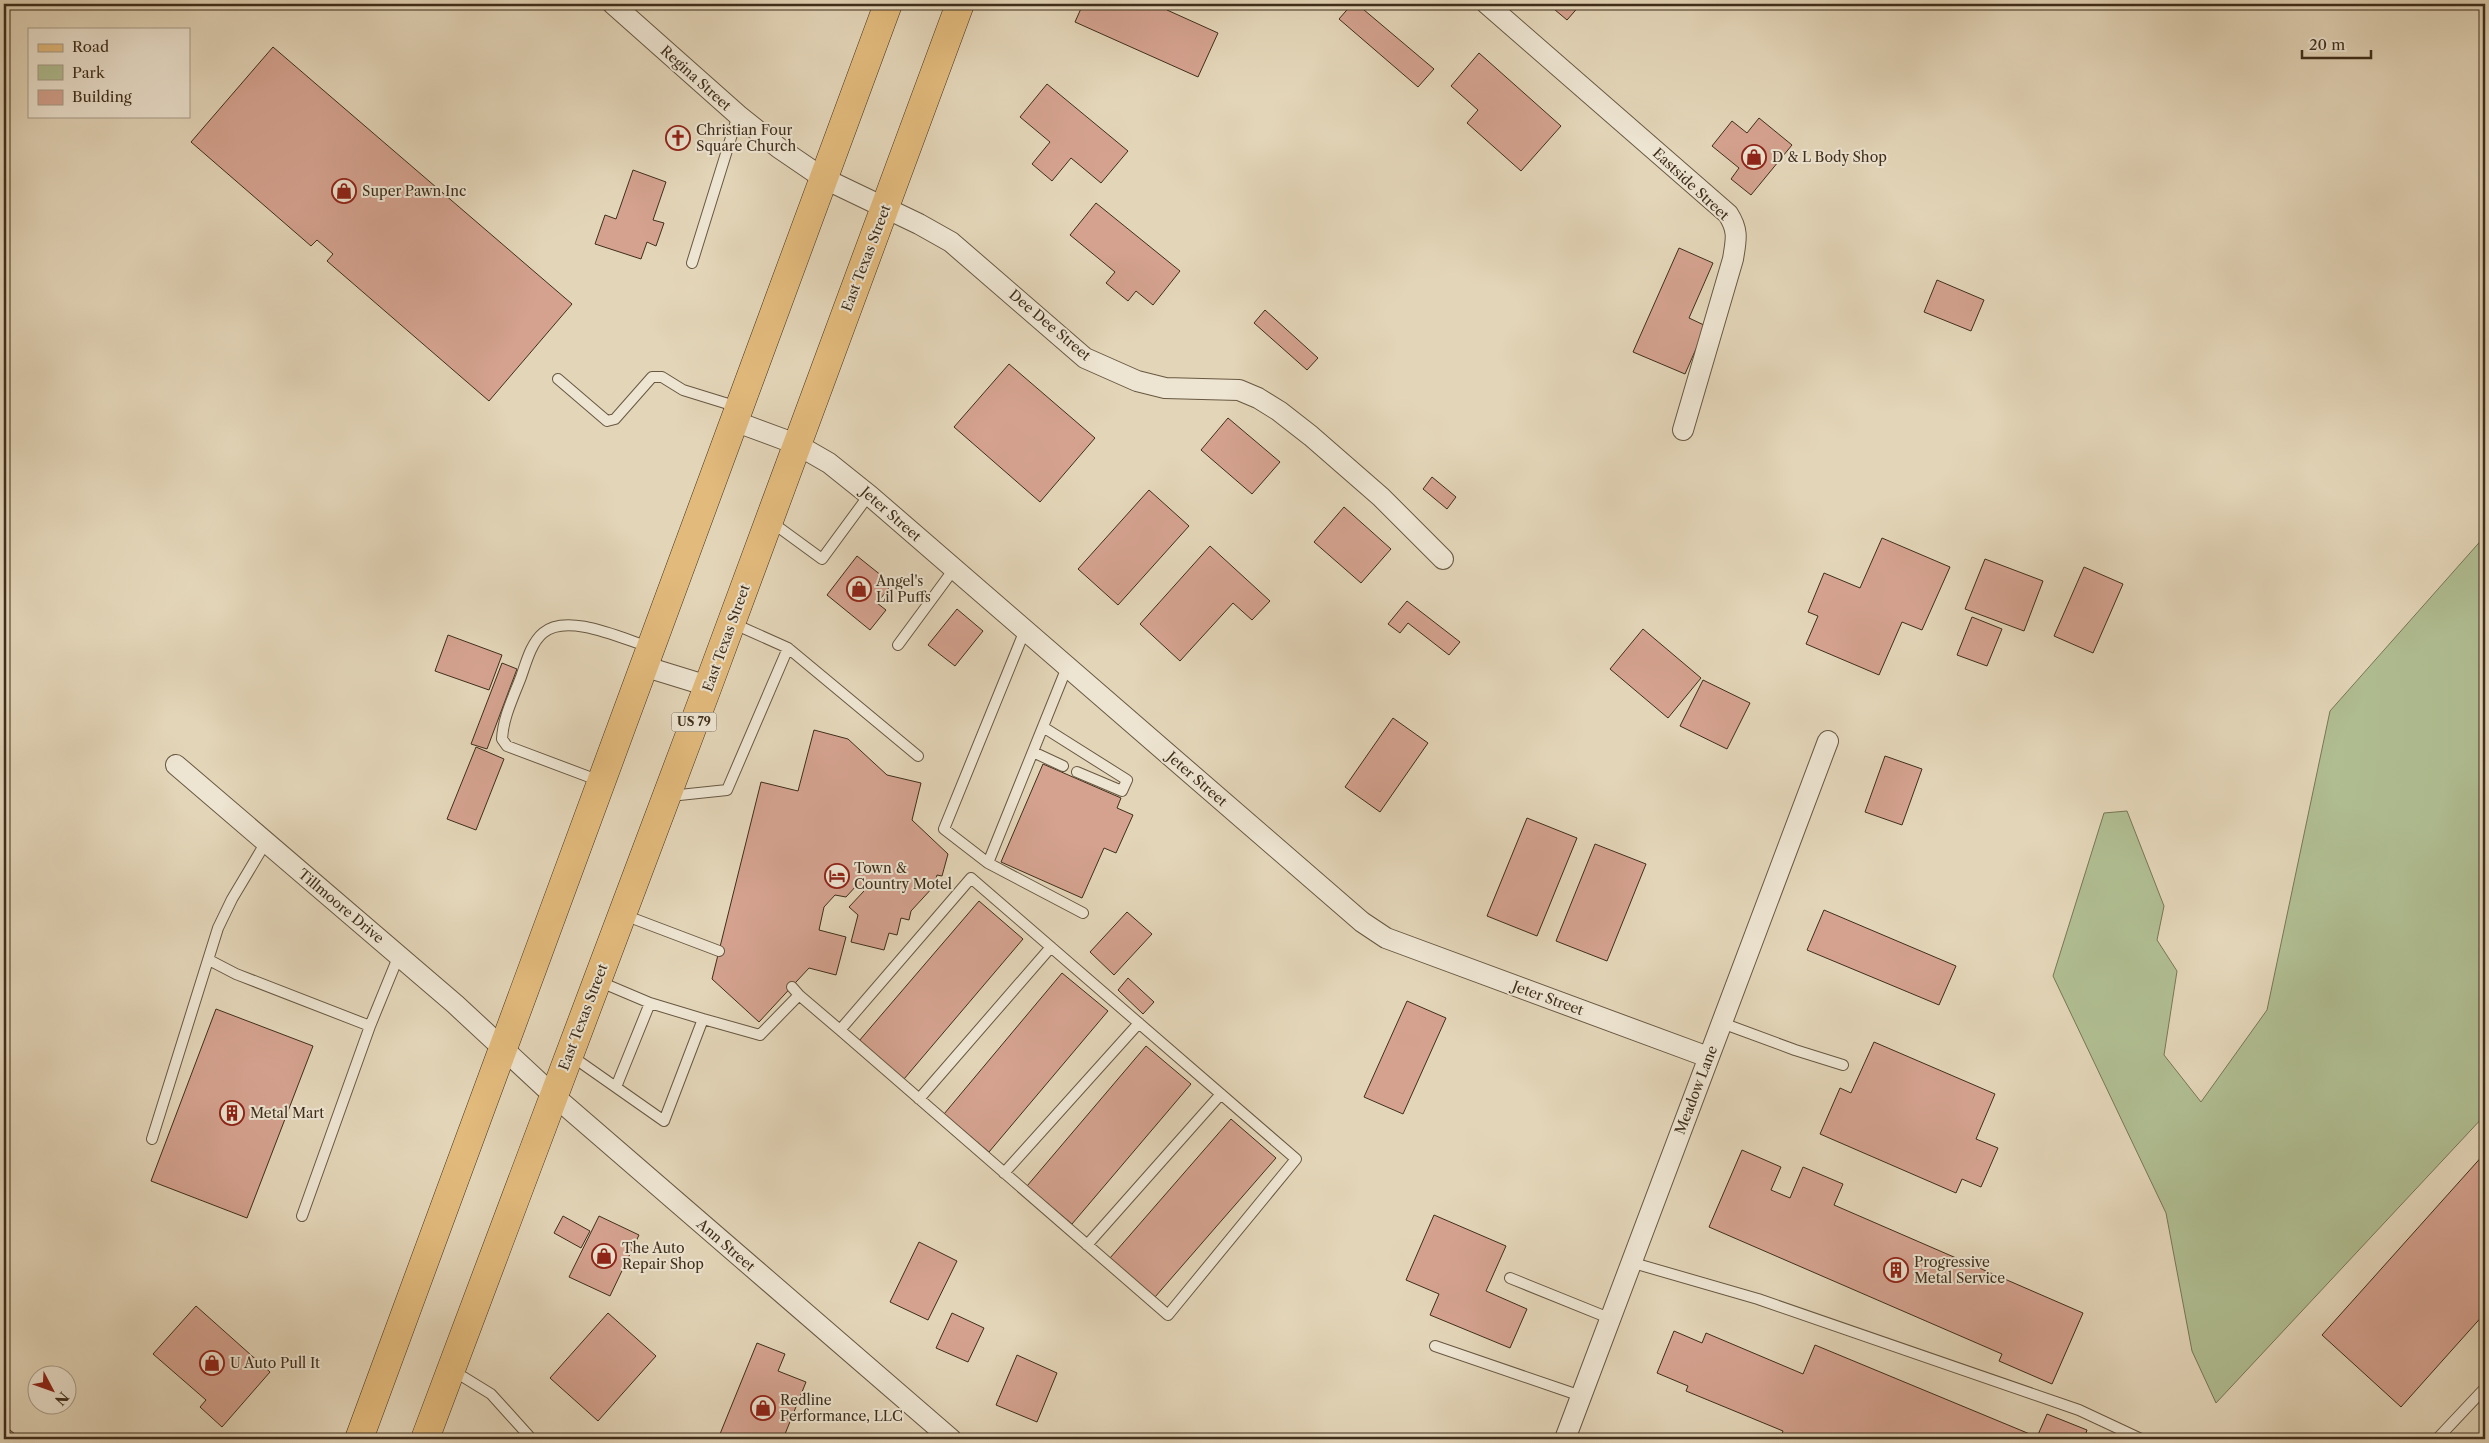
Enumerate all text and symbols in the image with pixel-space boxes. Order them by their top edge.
legend [28,28,190,118]
scale bar [2302,28,2370,60]
text: 20 m [2309,35,2345,54]
text: Road [72,37,109,56]
street label: Regina Street [657,42,735,115]
text: Park [72,63,106,82]
text: Building [72,87,132,106]
place label: Christian Four Square Church [696,121,796,155]
church icon: Christian Four Square Church [665,125,691,151]
street label: Eastside Street [1649,144,1733,224]
shop icon: D & L Body Shop [1741,144,1767,170]
place label: D & L Body Shop [1772,148,1887,166]
shop icon: Super Pawn Inc [331,178,357,204]
place label: Super Pawn Inc [362,182,466,200]
street label: East Texas Street [837,202,895,314]
street label: Dee Dee Street [1005,286,1095,364]
street label: Jeter Street [855,481,925,545]
place label: Angel's Lil Puffs [875,572,931,606]
shop icon: Angel's Lil Puffs [846,576,872,602]
street label: East Texas Street [698,582,754,694]
road number: US 79 [672,712,716,732]
street label: Jeter Street [1161,746,1231,810]
place label: Town & Country Motel [854,859,952,893]
hotel icon: Town & Country Motel [824,863,850,889]
street label: Tillmoore Drive [294,865,388,947]
street label: East Texas Street [554,961,612,1073]
street label: Jeter Street [1508,976,1586,1019]
street label: Meadow Lane [1671,1043,1721,1137]
building icon: Metal Mart [219,1100,245,1126]
place label: Metal Mart [250,1104,324,1122]
street label: Ann Street [692,1214,759,1275]
place label: The Auto Repair Shop [622,1239,704,1273]
shop icon: The Auto Repair Shop [591,1243,617,1269]
place label: Progressive Metal Service [1914,1253,2005,1287]
building icon: Progressive Metal Service [1883,1257,1909,1283]
shop icon: U Auto Pull It [199,1350,225,1376]
place label: U Auto Pull It [230,1354,320,1372]
north arrow [28,1366,78,1416]
text: N [51,1388,73,1409]
place label: Redline Performance, LLC [780,1391,903,1425]
shop icon: Redline Performance, LLC [750,1395,776,1421]

